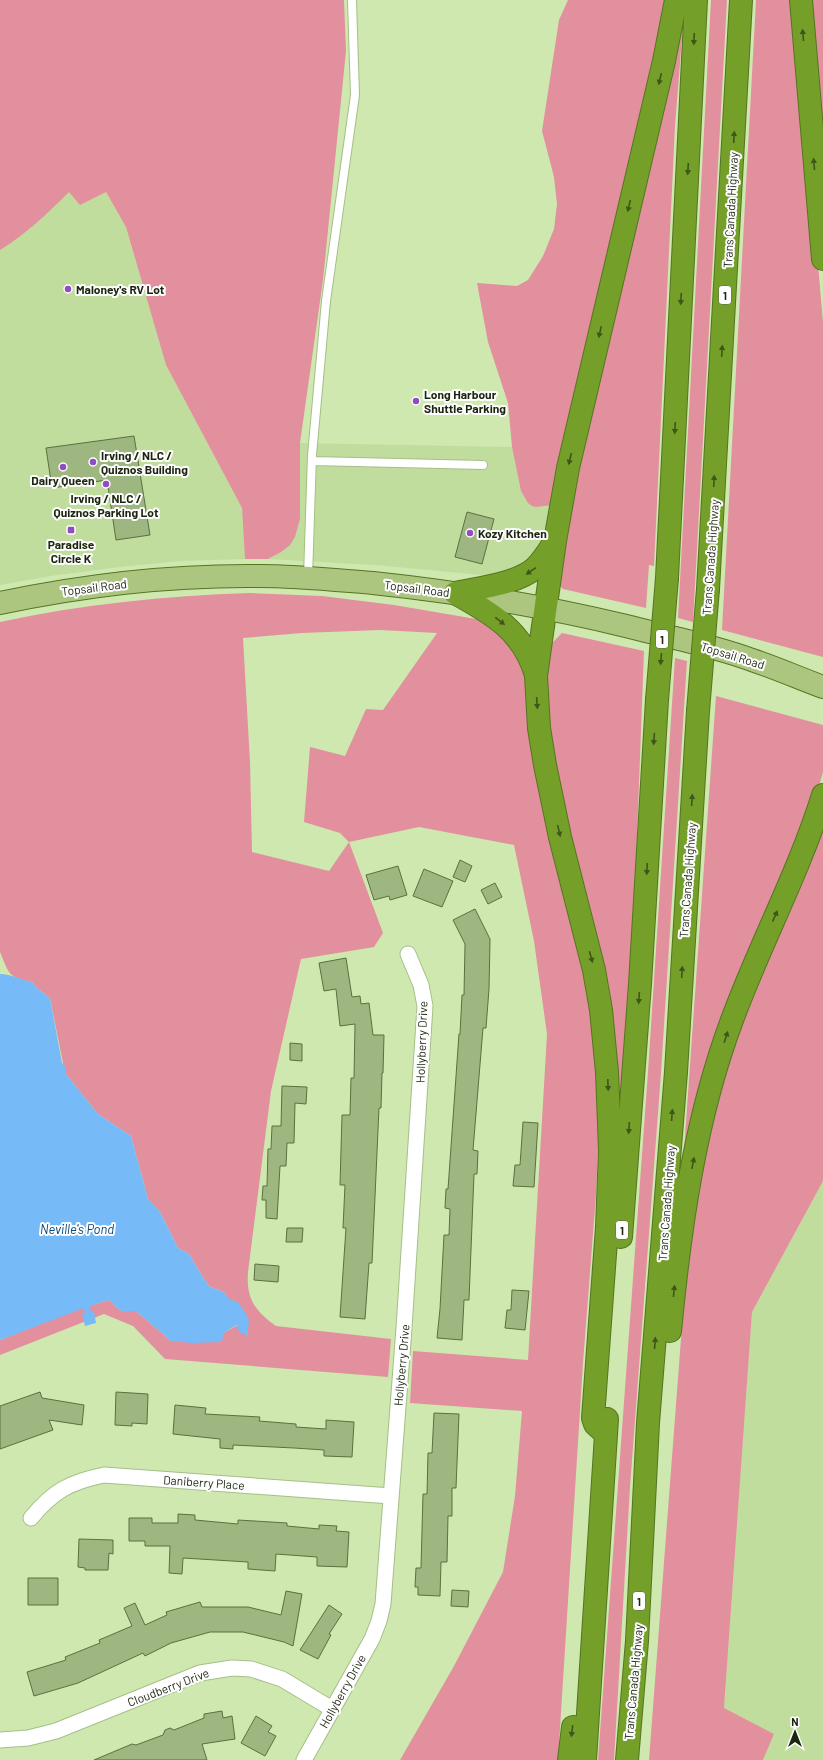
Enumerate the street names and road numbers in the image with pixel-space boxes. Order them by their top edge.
street label: Trans Canada Highway [720,151,740,268]
road number: 1 [719,286,731,304]
street label: Trans Canada Highway [699,498,721,615]
street label: Topsail Road [60,576,128,598]
street label: Topsail Road [383,577,451,599]
road number: 1 [656,630,668,648]
street label: Topsail Road [699,639,767,671]
street label: Trans Canada Highway [676,821,698,938]
street label: Hollyberry Drive [413,1001,429,1083]
street label: Trans Canada Highway [655,1144,677,1261]
road number: 1 [616,1221,628,1239]
street label: Hollyberry Drive [390,1324,412,1406]
street label: Daniberry Place [163,1472,245,1492]
road number: 1 [633,1592,645,1610]
street label: Trans Canada Highway [621,1623,645,1740]
street label: Hollyberry Drive [316,1652,368,1730]
street label: Cloudberry Drive [125,1665,211,1709]

